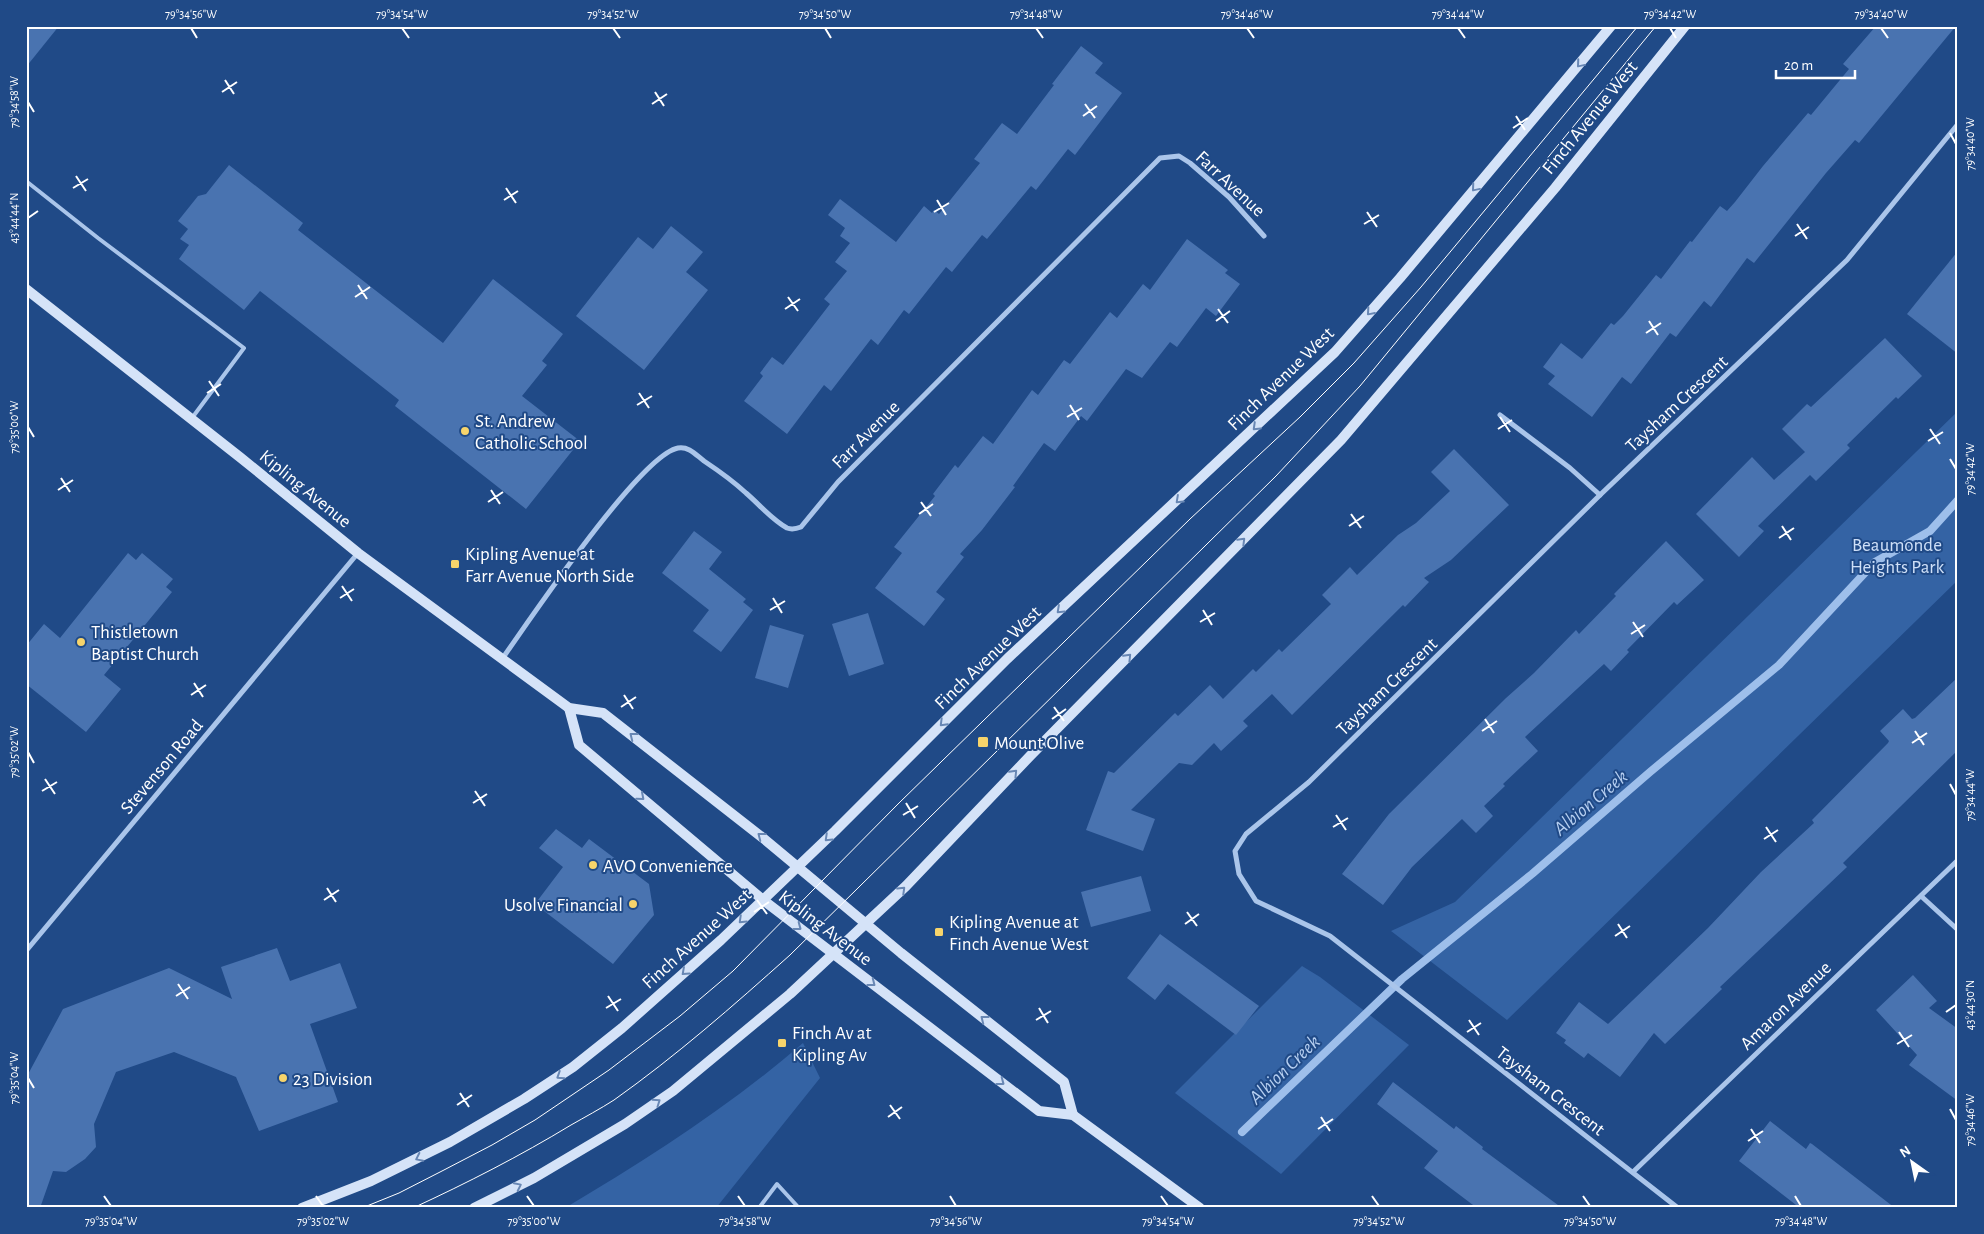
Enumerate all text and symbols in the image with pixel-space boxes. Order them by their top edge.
text: 79°34'56"W [165,8,217,20]
text: 79°34'54"W [376,8,428,20]
text: 79°34'52"W [587,8,639,20]
text: 79°34'50"W [799,8,852,20]
text: 79°34'48"W [1010,8,1063,20]
text: 79°34'46"W [1221,8,1274,20]
text: 79°34'44"W [1432,8,1485,20]
text: 79°34'42"W [1644,8,1696,20]
text: 79°34'40"W [1854,8,1908,20]
scale bar [1776,48,1855,80]
street label: Finch Avenue West [1539,58,1641,178]
one-way arrow [1576,58,1585,67]
text: 20 m [1784,58,1813,73]
text: 79°34'58"W [8,76,20,128]
text: 79°34'40"W [1964,117,1976,171]
street label: Farr Avenue [1192,147,1268,221]
one-way arrow [1472,183,1481,192]
text: 43°44'44"N [8,193,20,243]
one-way arrow [1367,306,1376,315]
street label: Finch Avenue West [1224,324,1338,434]
street label: Taysham Crescent [1622,352,1732,456]
street label: Farr Avenue [829,398,904,473]
text: 79°35'00"W [8,400,20,454]
place label: St. Andrew Catholic School [475,412,588,453]
one-way arrow [1252,421,1261,430]
marker: St. Andrew Catholic School [459,425,471,437]
text: 79°34'42"W [1964,443,1976,495]
street label: Kipling Avenue [256,447,354,532]
one-way arrow [1175,494,1184,503]
park label: Beaumonde Heights Park [1850,536,1944,577]
one-way arrow [1236,538,1245,547]
place label: Kipling Avenue at Farr Avenue North Side [465,545,634,586]
marker: Kipling Avenue at Farr Avenue North Side [449,558,461,570]
street label: Finch Avenue West [931,603,1045,713]
one-way arrow [1056,604,1065,613]
place label: Thistletown Baptist Church [91,623,199,664]
street label: Taysham Crescent [1333,634,1441,740]
marker: Thistletown Baptist Church [75,636,87,648]
one-way arrow [1122,654,1131,663]
street label: Stevenson Road [117,716,207,818]
one-way arrow [940,718,949,727]
text: 79°35'02"W [8,726,20,778]
one-way arrow [630,734,639,742]
place label: Mount Olive [994,734,1084,753]
marker: Mount Olive [976,735,990,749]
water label: Albion Creek [1549,766,1631,840]
text: 79°34'44"W [1964,768,1976,821]
one-way arrow [1008,770,1017,779]
one-way arrow [635,792,644,800]
one-way arrow [825,832,834,841]
one-way arrow [758,834,767,842]
place label: AVO Convenience [603,857,733,876]
marker: AVO Convenience [587,859,599,871]
street label: Finch Avenue West [639,885,755,993]
street label: Kipling Avenue [775,887,875,969]
one-way arrow [896,887,905,896]
place label: Usolve Financial [504,896,623,915]
marker: Usolve Financial [627,898,639,910]
place label: Kipling Avenue at Finch Avenue West [949,913,1088,954]
one-way arrow [739,914,748,923]
one-way arrow [792,921,801,929]
marker: Kipling Avenue at Finch Avenue West [933,926,945,938]
street label: Amaron Avenue [1737,958,1835,1054]
one-way arrow [681,967,690,976]
one-way arrow [866,978,875,986]
text: 43°44'30"N [1964,980,1976,1030]
one-way arrow [981,1016,990,1024]
place label: Finch Av at Kipling Av [792,1024,872,1065]
water label: Albion Creek [1245,1031,1324,1109]
marker: Finch Av at Kipling Av [776,1037,788,1049]
street label: Taysham Crescent [1492,1043,1608,1139]
text: 79°35'04"W [8,1051,20,1104]
place label: 23 Division [293,1070,373,1089]
one-way arrow [556,1070,565,1079]
marker: 23 Division [277,1072,289,1084]
one-way arrow [995,1077,1004,1085]
text: 79°34'46"W [1964,1093,1976,1146]
one-way arrow [651,1099,661,1108]
north arrow [1886,1136,1936,1186]
text: N [1898,1143,1913,1160]
one-way arrow [415,1152,424,1162]
one-way arrow [513,1182,522,1192]
text: 79°35'04"W [85,1215,138,1227]
text: 79°35'02"W [297,1215,349,1227]
text: 79°35'00"W [507,1215,561,1227]
text: 79°34'58"W [719,1215,771,1227]
text: 79°34'56"W [930,1215,982,1227]
text: 79°34'54"W [1142,1215,1194,1227]
text: 79°34'52"W [1353,1215,1405,1227]
text: 79°34'50"W [1564,1215,1617,1227]
text: 79°34'48"W [1775,1215,1828,1227]

